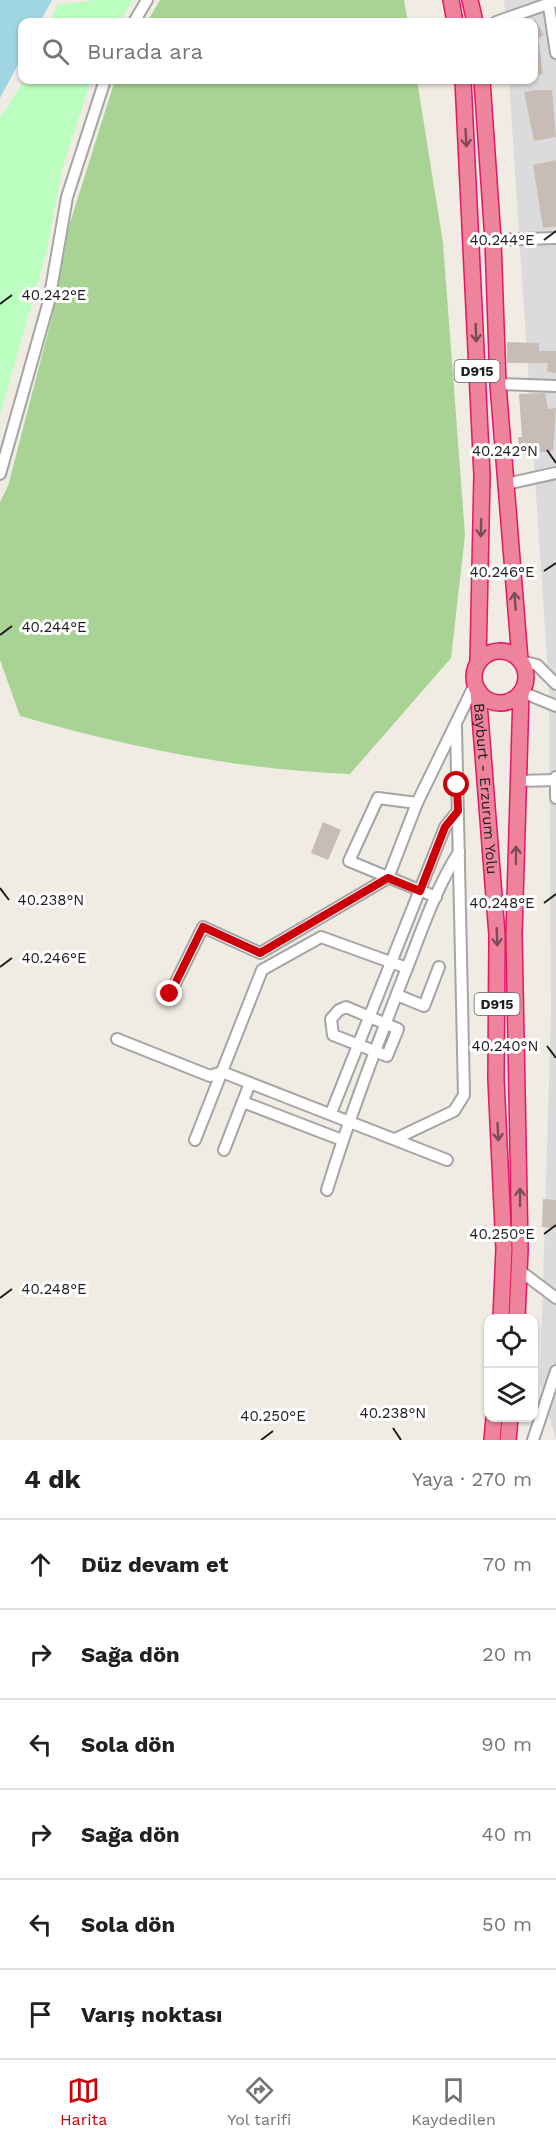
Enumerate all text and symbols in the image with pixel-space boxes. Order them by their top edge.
search box [18,18,538,84]
icon: search [39,35,72,68]
text: Burada ara [87,39,203,64]
one-way arrow [461,127,472,147]
text: 40.244°E [469,231,535,249]
text: 40.242°E [22,286,86,304]
one-way arrow [470,322,481,342]
road number: D915 [454,360,500,382]
text: 40.242°N [472,442,538,460]
one-way arrow [475,517,486,537]
text: 40.246°E [469,563,535,581]
one-way arrow [509,592,520,612]
text: 40.244°E [21,618,87,636]
street label: Bayburt - Erzurum Yolu [470,702,501,875]
route start [443,771,469,797]
one-way arrow [510,846,522,866]
text: 40.238°N [18,891,84,909]
text: 40.248°E [469,894,535,912]
one-way arrow [491,926,503,946]
text: 40.246°E [21,949,87,967]
route end [156,980,182,1006]
road number: D915 [474,993,520,1015]
text: 40.240°N [472,1037,538,1055]
one-way arrow [493,1121,504,1141]
one-way arrow [514,1188,526,1208]
text: 40.250°E [469,1225,535,1243]
text: 40.248°E [21,1280,87,1298]
map controls [484,1314,538,1422]
button: locate [484,1314,538,1368]
button: layers [484,1368,538,1422]
text: 40.238°N [360,1404,426,1422]
text: 40.250°E [240,1407,306,1425]
text: 4 dk [24,1464,81,1494]
text: Yaya · 270 m [412,1467,532,1491]
icon: ahead [24,1548,57,1581]
text: Düz devam et [81,1552,228,1577]
text: 70 m [483,1552,532,1576]
icon: right [24,1638,57,1671]
text: Sağa dön [81,1642,180,1667]
text: 20 m [482,1642,532,1666]
icon: left [24,1728,57,1761]
text: Sola dön [81,1732,175,1757]
text: 90 m [481,1732,532,1756]
icon: right [24,1818,57,1851]
text: Sağa dön [81,1822,180,1847]
text: 40 m [481,1822,532,1846]
icon: left [24,1908,57,1941]
text: Sola dön [81,1912,175,1937]
text: 50 m [482,1912,532,1936]
icon: arrive [24,1998,57,2031]
text: Varış noktası [81,2002,223,2027]
tab: Harita [60,2074,107,2129]
tab: Yol tarifi [227,2074,291,2129]
tab: Kaydedilen [411,2074,496,2129]

